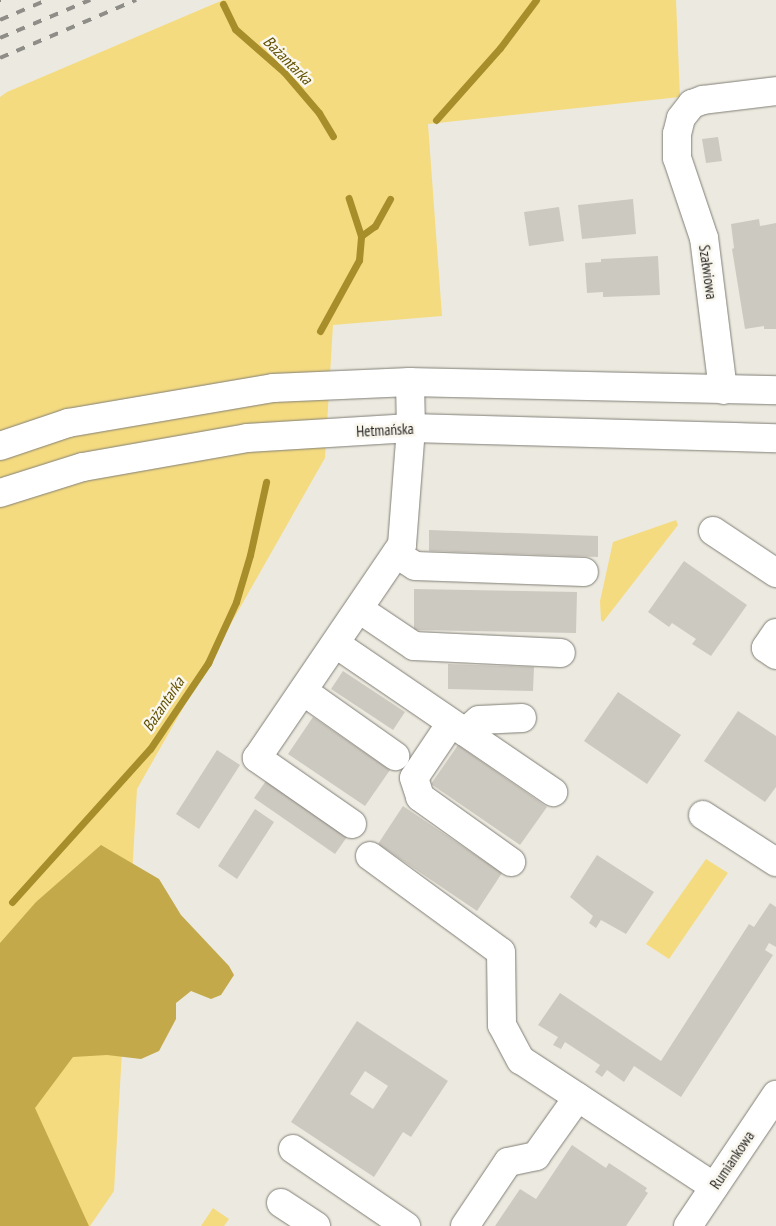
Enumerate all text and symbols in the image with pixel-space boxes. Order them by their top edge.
water label: Bażantarka [260,32,316,88]
street label: Szałwiowa [695,244,721,300]
street label: Hetmańska [356,420,414,440]
water label: Bażantarka [138,673,188,735]
street label: Rumiankowa [706,1128,758,1192]

